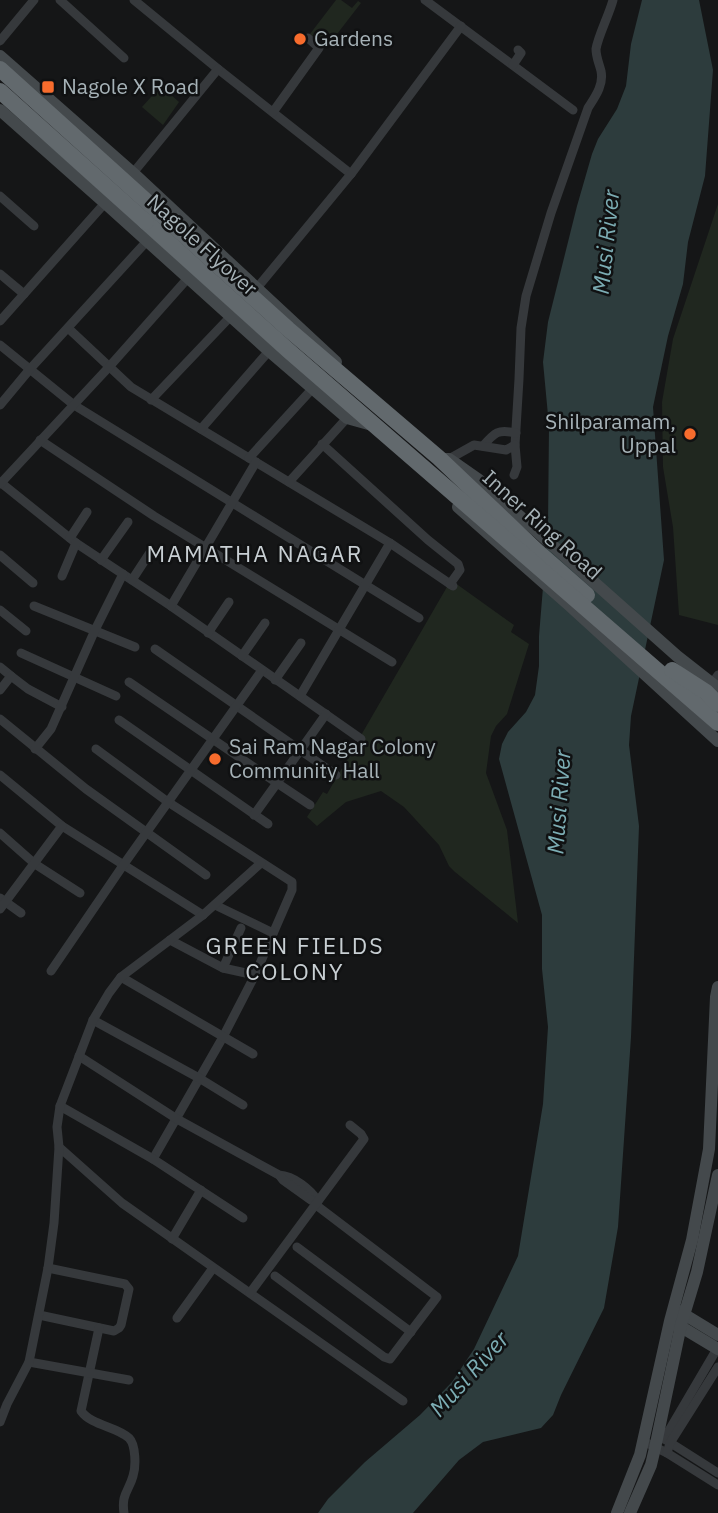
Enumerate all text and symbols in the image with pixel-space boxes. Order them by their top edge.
place label: Gardens [314,24,393,52]
marker: Gardens [292,31,308,47]
place label: Nagole X Road [62,72,199,100]
marker: Nagole X Road [40,79,56,95]
street label: Nagole Flyover [141,187,264,302]
water label: Musi River [585,188,625,296]
place label: Shilparamam, Uppal [545,407,676,459]
marker: Shilparamam, Uppal [682,426,698,442]
street label: Inner Ring Road [477,463,608,585]
district label: MAMATHA NAGAR [146,538,364,568]
place label: Sai Ram Nagar Colony Community Hall [229,732,436,784]
water label: Musi River [539,748,577,855]
marker: Sai Ram Nagar Colony Community Hall [207,751,223,767]
district label: GREEN FIELDS COLONY [206,930,385,986]
water label: Musi River [422,1324,515,1422]

